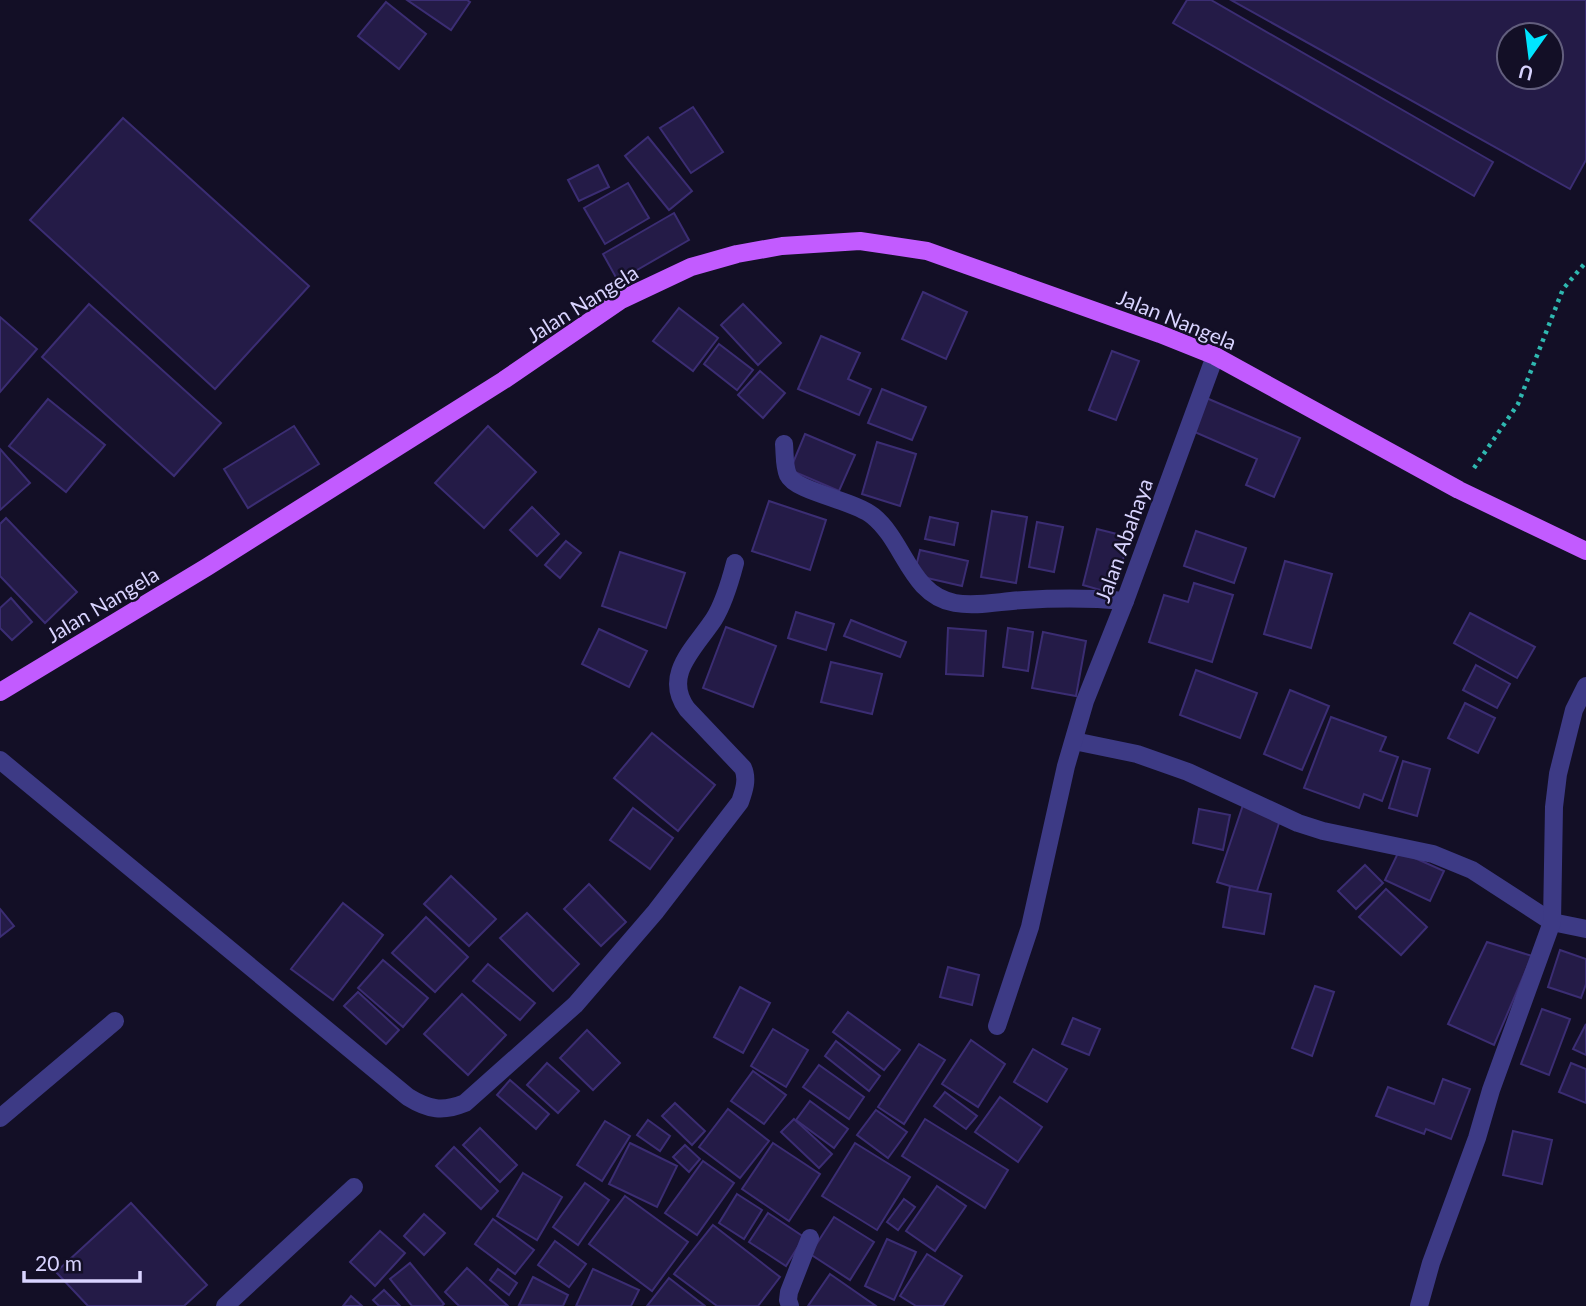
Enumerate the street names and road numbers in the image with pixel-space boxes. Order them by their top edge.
street label: Jalan Nangela [522,259,642,347]
street label: Jalan Nangela [1114,284,1240,354]
street label: Jalan Abahaya [1089,475,1157,605]
street label: Jalan Nangela [41,561,163,647]

